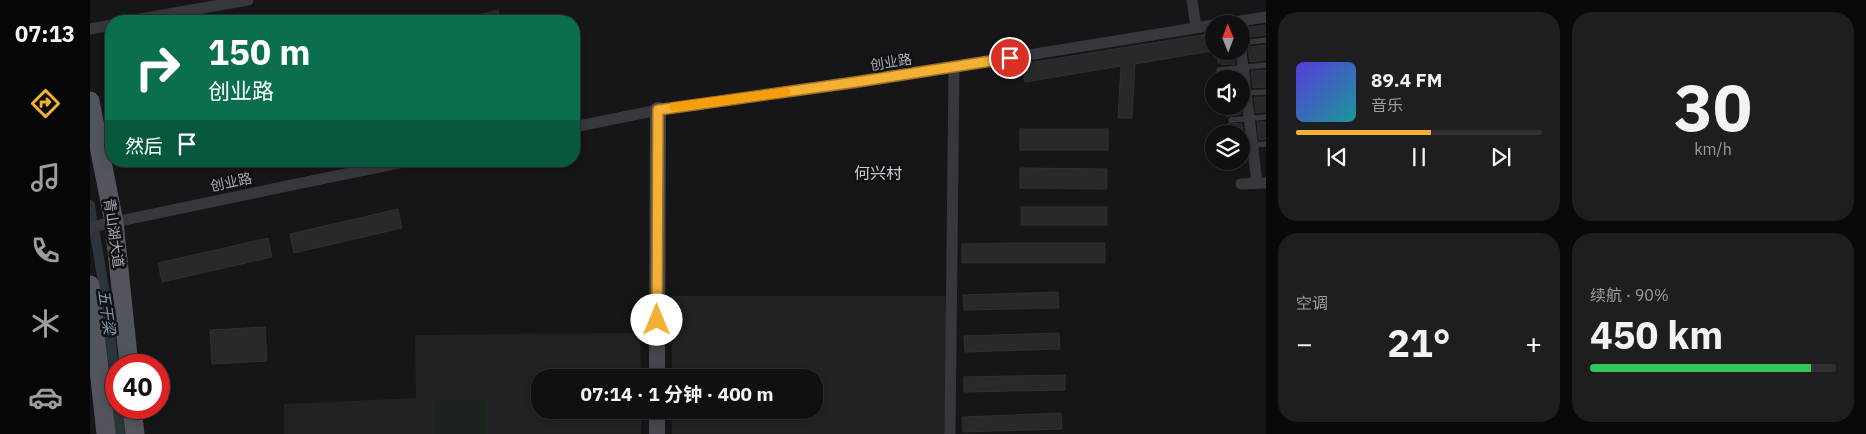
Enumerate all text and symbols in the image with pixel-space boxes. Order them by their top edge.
north arrow [1205,15,1250,60]
map controls [1205,15,1250,170]
text: 07:13 [15,19,75,48]
text: 150 m [208,29,311,75]
icon: right [125,35,190,100]
pin [989,37,1031,79]
icon: arrive [996,44,1024,72]
street label: 创业路 [869,50,913,74]
text: 30 [1674,64,1752,149]
text: 89.4 FM [1371,68,1442,92]
button: sound [1205,70,1250,115]
text: 创业路 [208,76,274,105]
icon: directions [28,86,63,121]
text: 音乐 [1371,95,1403,115]
button: layers [1205,125,1250,170]
icon: arrive [173,130,201,158]
text: 然后 [125,134,163,158]
text: km/h [1694,139,1732,159]
icon: previous [1323,143,1351,171]
icon: pause [1405,143,1433,171]
icon: next [1487,143,1515,171]
icon: music [28,160,63,195]
district label: 何兴村 [854,163,902,183]
street label: 创业路 [209,169,253,195]
street label: 青山湖大道 [100,197,128,269]
icon: phone [28,233,63,268]
text: 续航 · 90% [1590,285,1669,305]
water label: 五干梁 [94,288,120,338]
position arrow [630,293,682,345]
text: 空调 [1296,293,1328,313]
icon: climate [28,306,63,341]
text: 450 km [1590,310,1723,359]
text: 21° [1387,318,1451,367]
text: − [1296,325,1313,362]
text: + [1525,325,1542,362]
speed limit sign: 40 [105,354,170,419]
icon: car [28,380,63,415]
text: 07:14 · 1 分钟 · 400 m [581,382,773,406]

